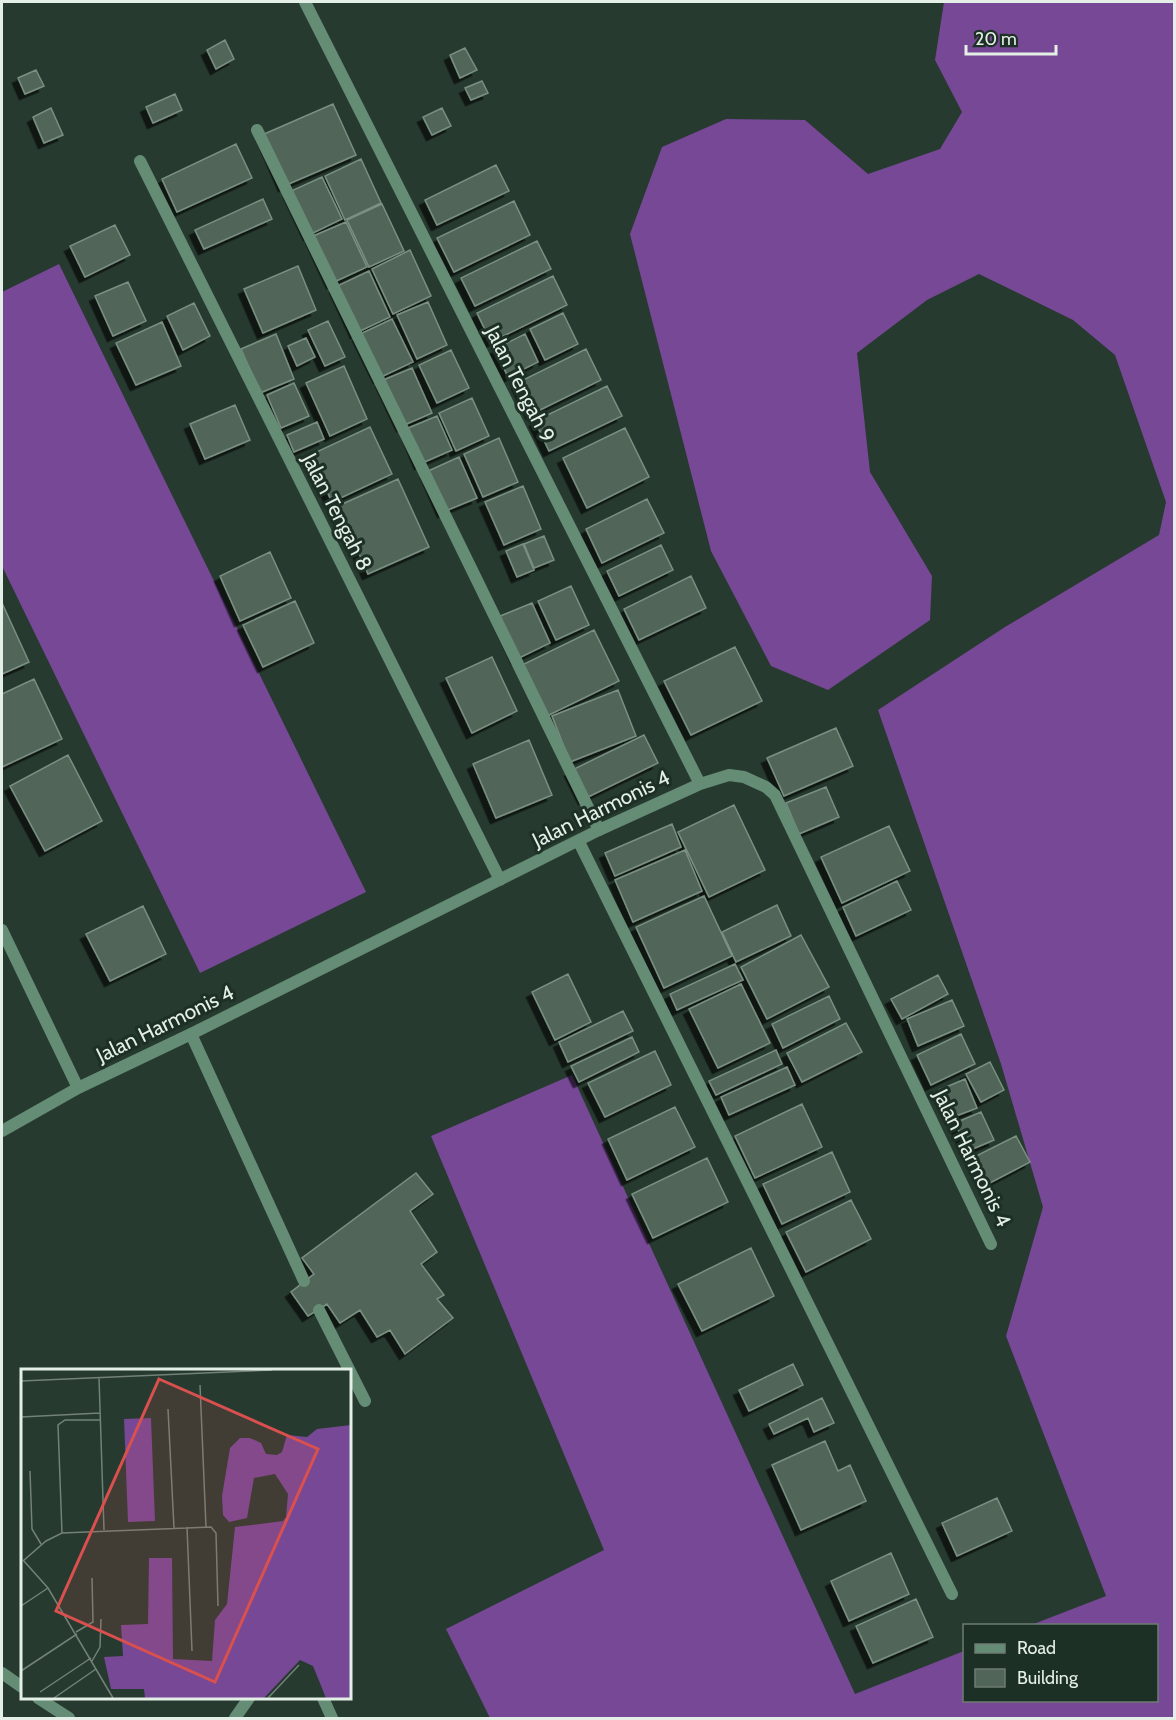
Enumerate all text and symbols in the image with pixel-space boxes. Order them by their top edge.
scale bar [966,18,1056,56]
text: 20 m [975,28,1017,50]
street label: Jalan Tengah 9 [480,320,560,446]
street label: Jalan Tengah 8 [297,448,378,575]
street label: Jalan Harmonis 4 [527,764,674,853]
street label: Jalan Harmonis 4 [91,979,238,1068]
street label: Jalan Harmonis 4 [928,1084,1017,1231]
inset map [21,1369,351,1699]
legend [963,1624,1158,1702]
text: Road [1017,1637,1056,1659]
text: Building [1017,1667,1079,1689]

